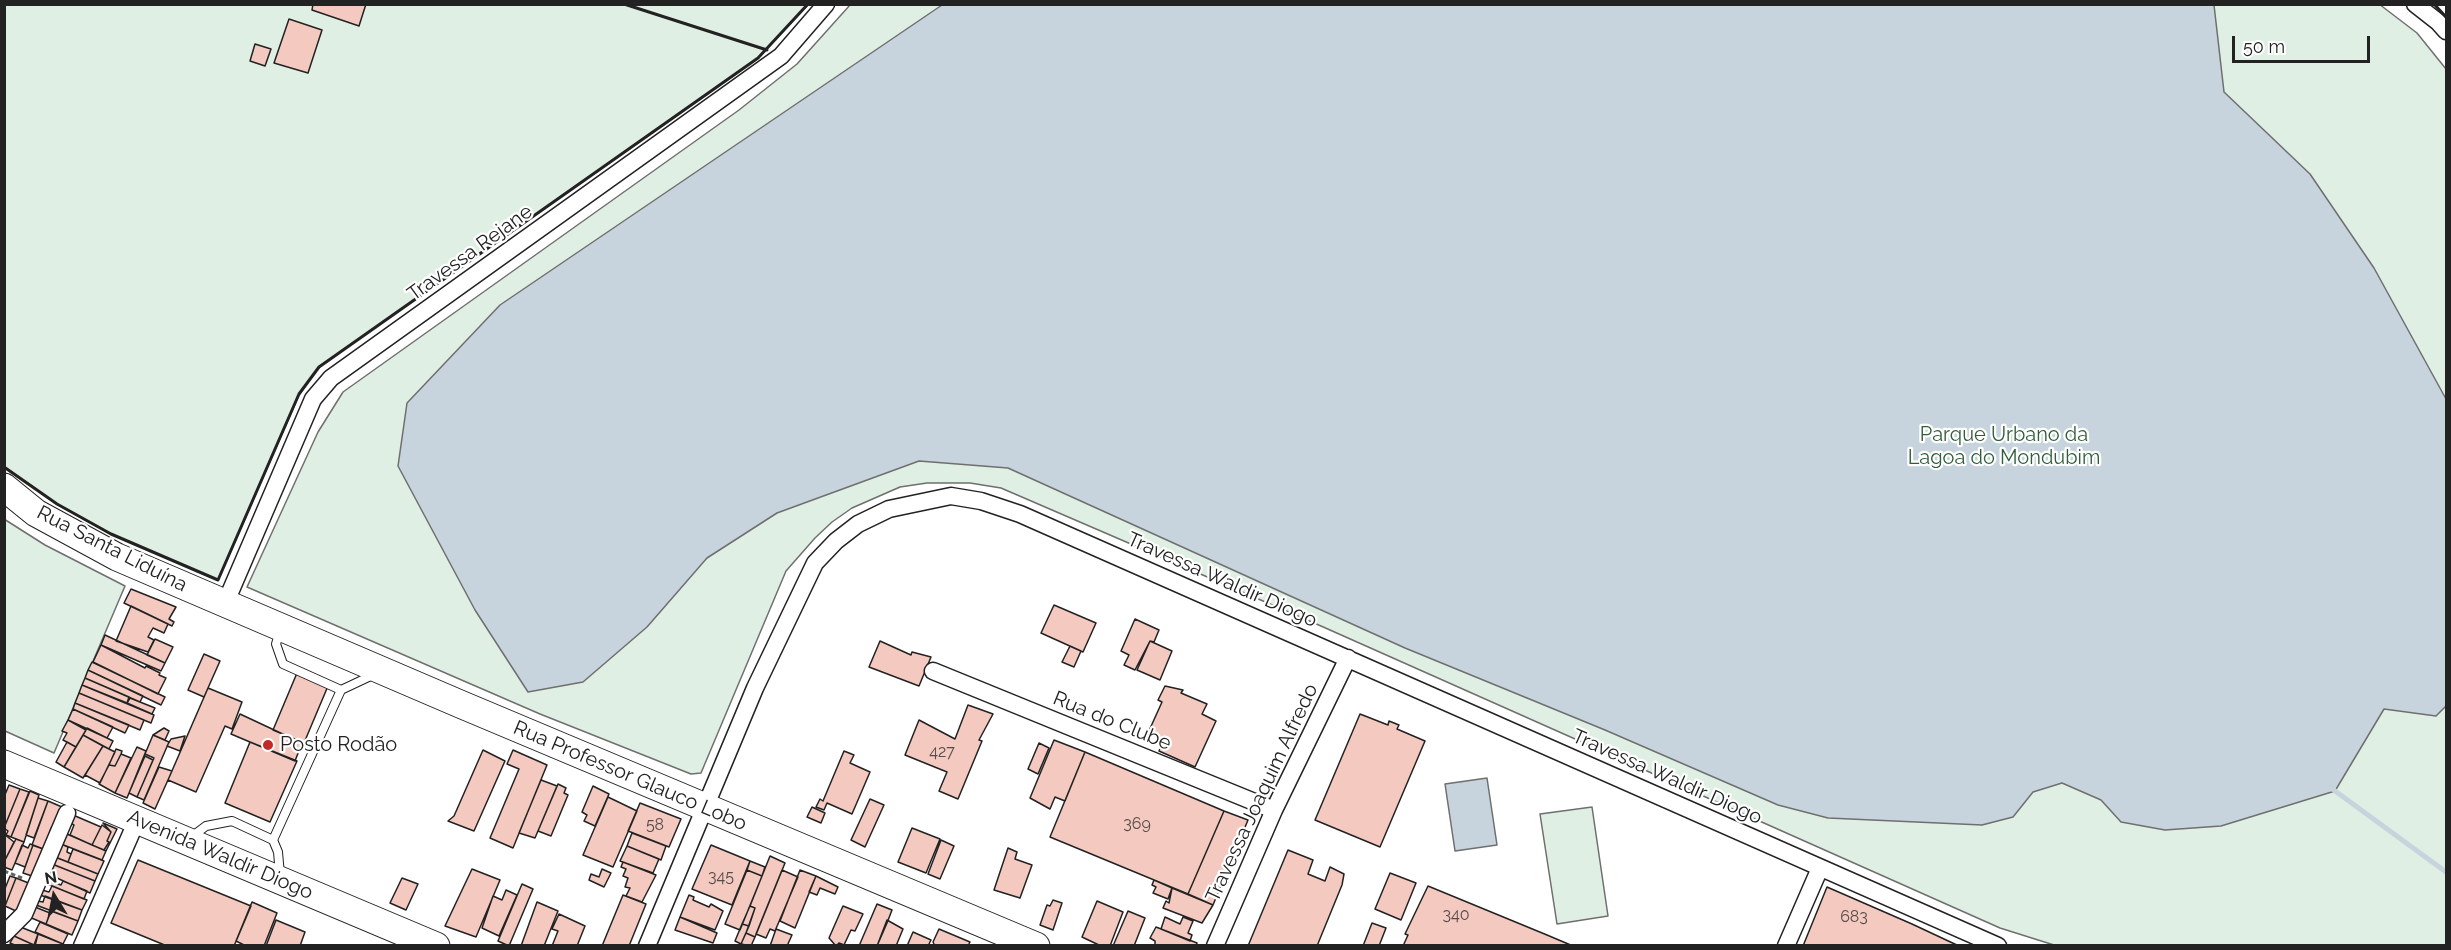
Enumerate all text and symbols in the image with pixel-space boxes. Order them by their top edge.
scale bar [2235,24,2373,62]
text: 50 m [2243,36,2285,57]
street label: Travessa Rejane [403,200,537,306]
park label: Parque Urbano da Lagoa do Mondubim [1908,423,2100,470]
street label: Rua Santa Liduína [33,501,191,597]
street label: Travessa Waldir Diogo [1123,527,1321,633]
street label: Travessa Joaquim Alfredo [1201,680,1323,906]
street label: Rua do Clube [1049,686,1175,756]
street label: Rua Professor Glauco Lobo [510,716,750,836]
street label: Travessa Waldir Diogo [1568,724,1766,830]
place label: Posto Rodão [280,733,397,757]
marker: Posto Rodão [261,738,275,752]
house number: 427 [929,742,955,762]
street label: Avenida Waldir Diogo [124,805,316,905]
house number: 369 [1123,814,1151,834]
house number: 58 [646,815,664,835]
north arrow [24,866,84,926]
text: N [43,867,58,888]
house number: 345 [708,867,734,887]
house number: 340 [1442,905,1470,925]
house number: 683 [1840,907,1868,927]

